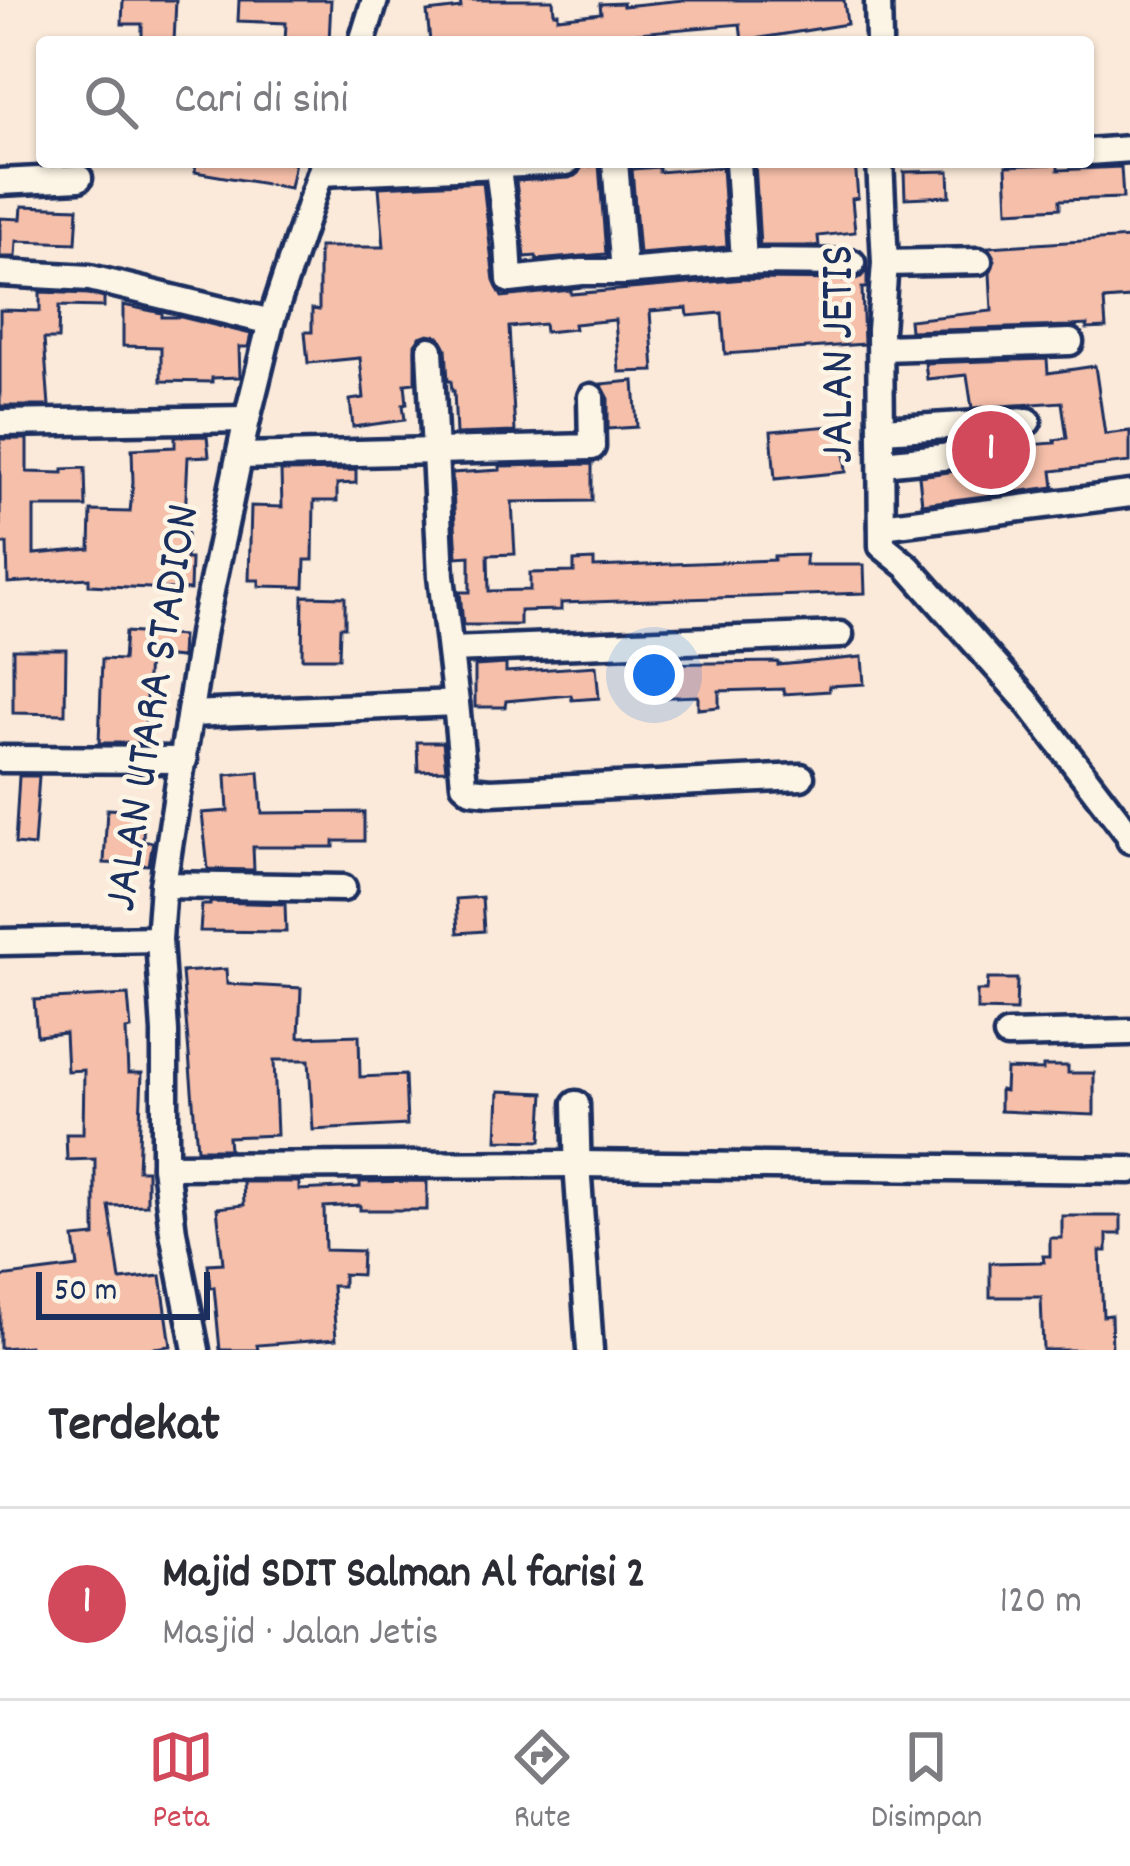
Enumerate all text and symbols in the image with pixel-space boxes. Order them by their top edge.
search box [36,36,1094,168]
icon: search [78,69,144,135]
text: Cari di sini [174,70,348,134]
street label: JALAN JETIS [807,245,876,463]
pin: 1 [952,405,1030,495]
street label: JALAN UTARA STADION [89,500,221,916]
your location [624,645,684,705]
scale bar [36,1266,210,1319]
text: 50 m [54,1269,118,1316]
text: Terdekat [48,1392,220,1464]
text: Majid SDIT Salman Al farisi 2 [162,1544,646,1608]
text: 1 [83,1576,91,1631]
text: 120 m [999,1576,1082,1631]
text: Masjid · Jalan Jetis [162,1608,438,1663]
tab: Peta [148,1724,214,1843]
tab: Rute [509,1724,575,1843]
tab: Disimpan [871,1724,982,1843]

